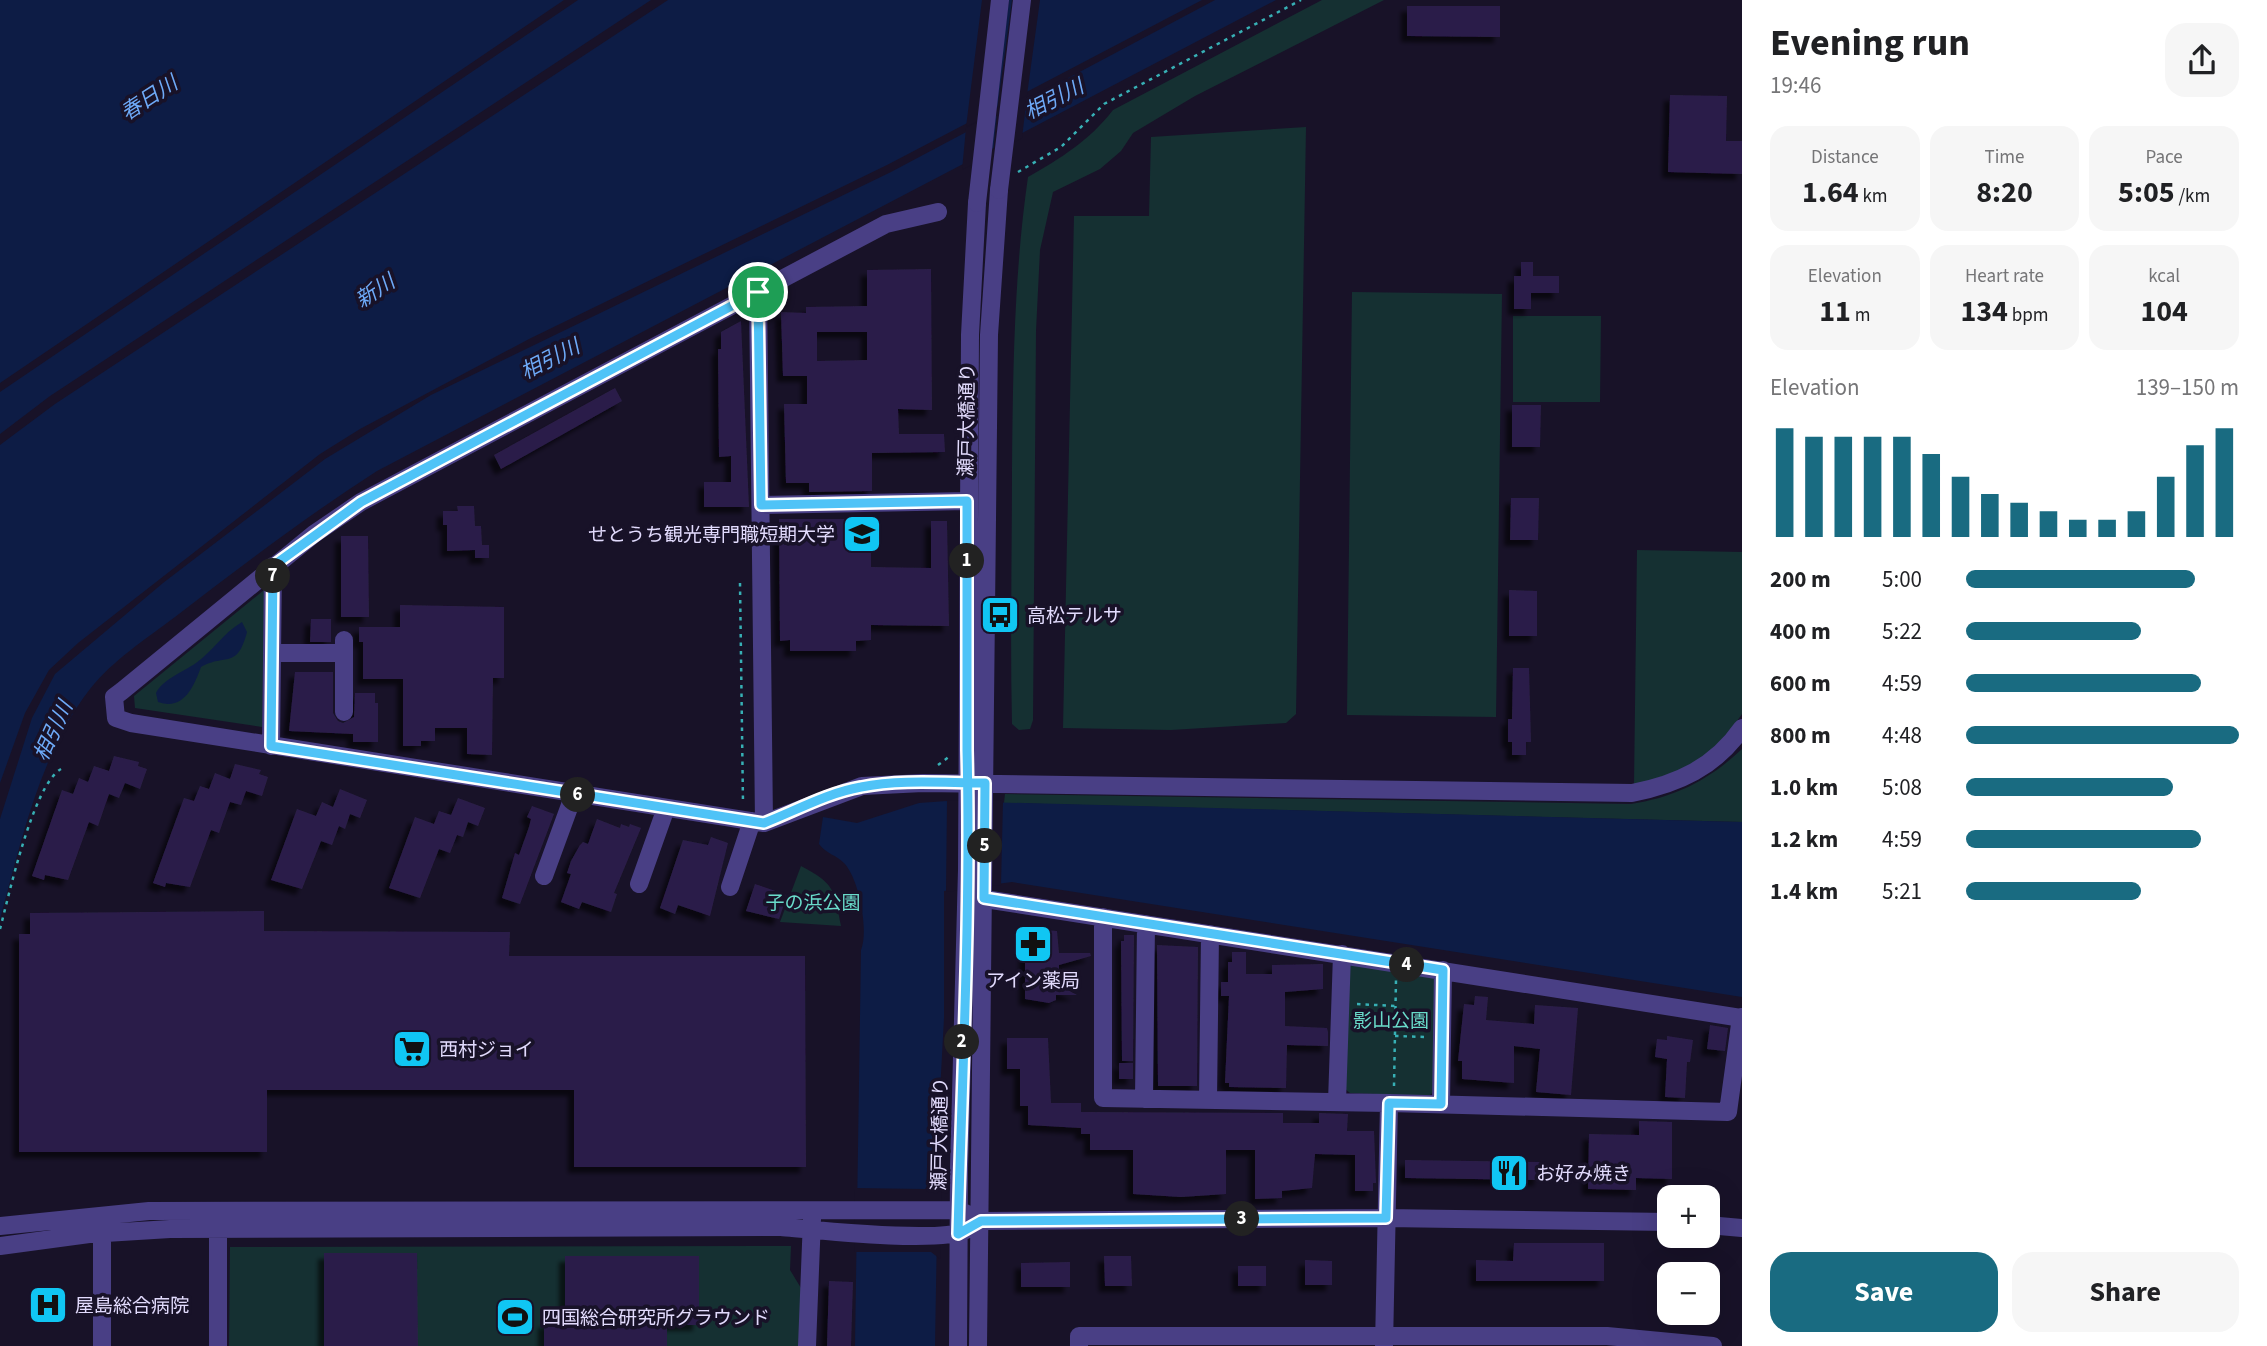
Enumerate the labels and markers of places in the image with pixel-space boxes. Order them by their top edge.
pin [728,262,788,322]
school or university icon: せとうち観光専門職短期大学 [841,513,883,555]
place label: せとうち観光専門職短期大学 [588,522,835,549]
pin: 1 [950,544,984,578]
pin: 7 [256,558,290,594]
bus stop icon: 高松テルサ [979,594,1021,636]
place label: 高松テルサ [1027,603,1122,630]
pin: 6 [560,778,596,812]
pin: 5 [968,828,1002,864]
pharmacy icon: アイン薬局 [1012,923,1054,965]
pin: 4 [1390,948,1424,982]
place label: アイン薬局 [986,968,1080,995]
pin: 2 [944,1024,979,1060]
supermarket icon: 西村ジョイ [391,1028,433,1070]
place label: 西村ジョイ [439,1037,534,1064]
restaurant icon: お好み焼き [1488,1152,1530,1194]
place label: お好み焼き [1536,1161,1631,1188]
pin: 3 [1224,1202,1260,1236]
hospital icon: 屋島総合病院 [27,1284,69,1326]
place label: 屋島総合病院 [75,1293,189,1320]
sports icon: 四国総合研究所グラウンド [494,1296,536,1338]
place label: 四国総合研究所グラウンド [542,1305,770,1332]

